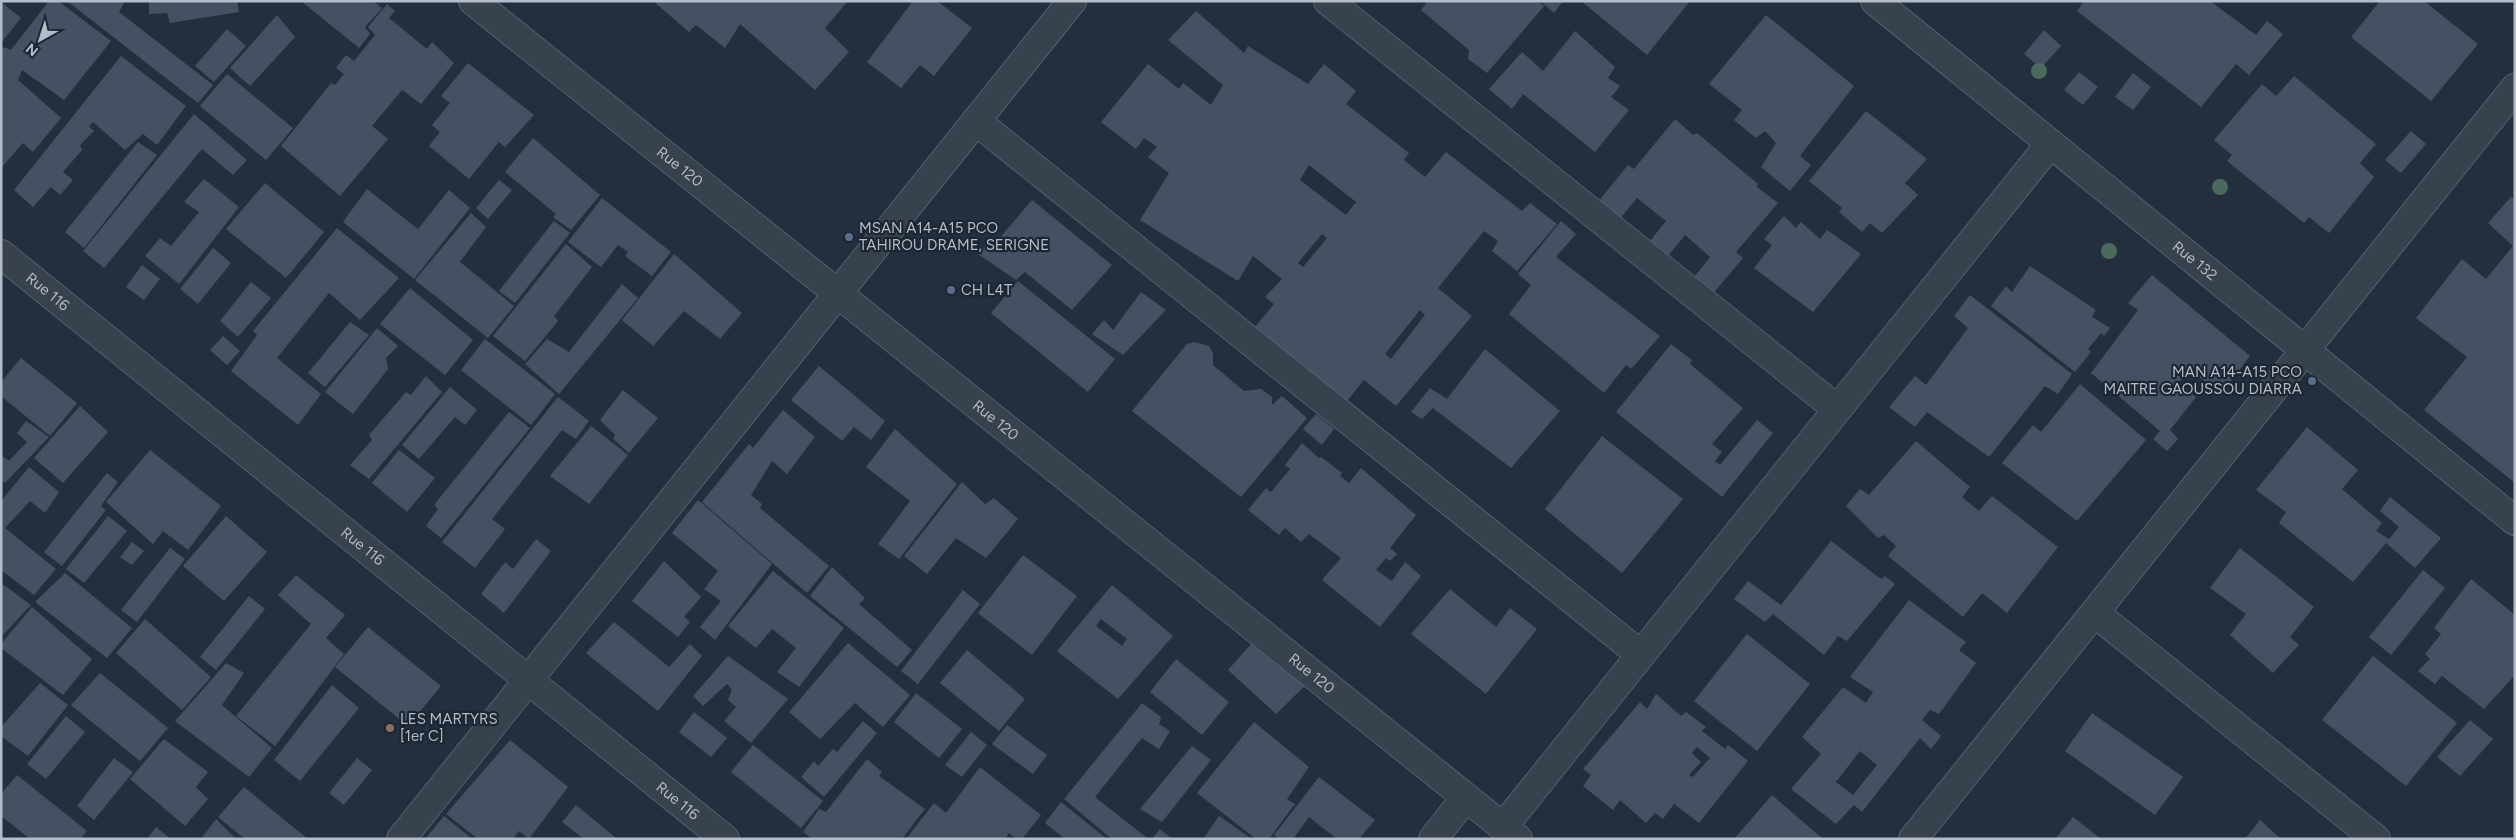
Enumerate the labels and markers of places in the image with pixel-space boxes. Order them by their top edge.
place label: MSAN A14-A15 PCO TAHIROU DRAME, SERIGNE [859,219,1049,254]
marker: MSAN A14-A15 PCO TAHIROU DRAME, SERIGNE [843,231,855,243]
place label: CH L4T [961,281,1013,299]
marker: CH L4T [945,284,957,296]
place label: MAN A14-A15 PCO MAITRE GAOUSSOU DIARRA [2104,363,2302,398]
marker: MAN A14-A15 PCO MAITRE GAOUSSOU DIARRA [2306,375,2318,387]
place label: LES MARTYRS [1er C] [400,710,498,745]
marker: LES MARTYRS [1er C] [384,722,396,734]

